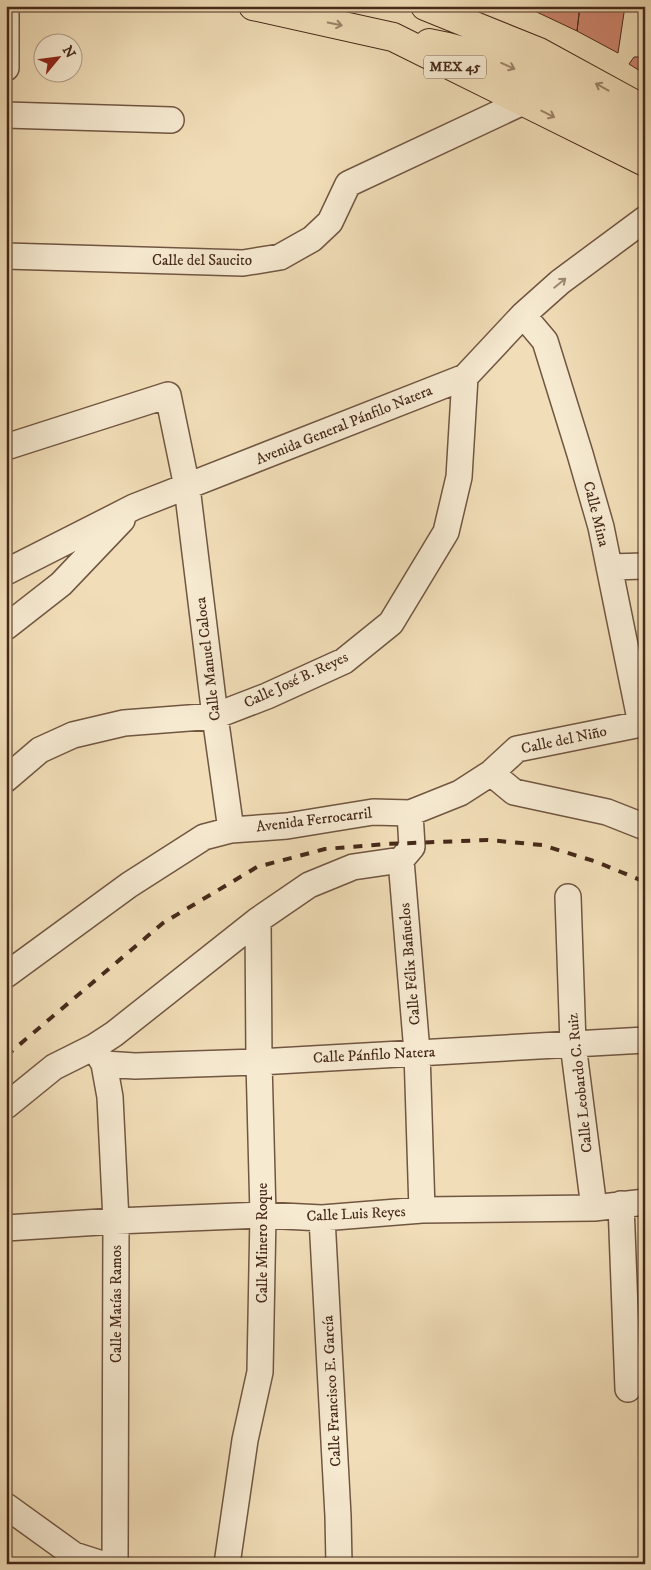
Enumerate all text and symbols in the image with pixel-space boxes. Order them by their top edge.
one-way arrow [327,20,343,29]
north arrow [32,32,82,82]
text: N [58,43,79,62]
road number: MEX 45 [424,56,486,78]
one-way arrow [500,62,515,72]
one-way arrow [595,82,610,91]
one-way arrow [540,110,555,119]
street label: Calle del Saucito [152,251,252,270]
one-way arrow [553,277,566,288]
street label: Avenida General Pánfilo Natera [253,381,436,469]
street label: Calle Mina [579,479,613,549]
street label: Calle Manuel Caloca [191,595,225,722]
street label: Calle José B. Reyes [241,648,351,712]
street label: Calle del Niño [519,722,609,758]
street label: Avenida Ferrocarril [255,803,374,837]
street label: Calle Félix Bañuelos [395,902,425,1026]
street label: Calle Leobardo C. Ruiz [563,1012,597,1154]
street label: Calle Pánfilo Natera [312,1042,436,1068]
street label: Calle Minero Roque [253,1183,272,1303]
street label: Calle Luis Reyes [306,1202,406,1226]
street label: Calle Matías Ramos [107,1245,126,1363]
street label: Calle Francisco E. García [319,1314,345,1467]

